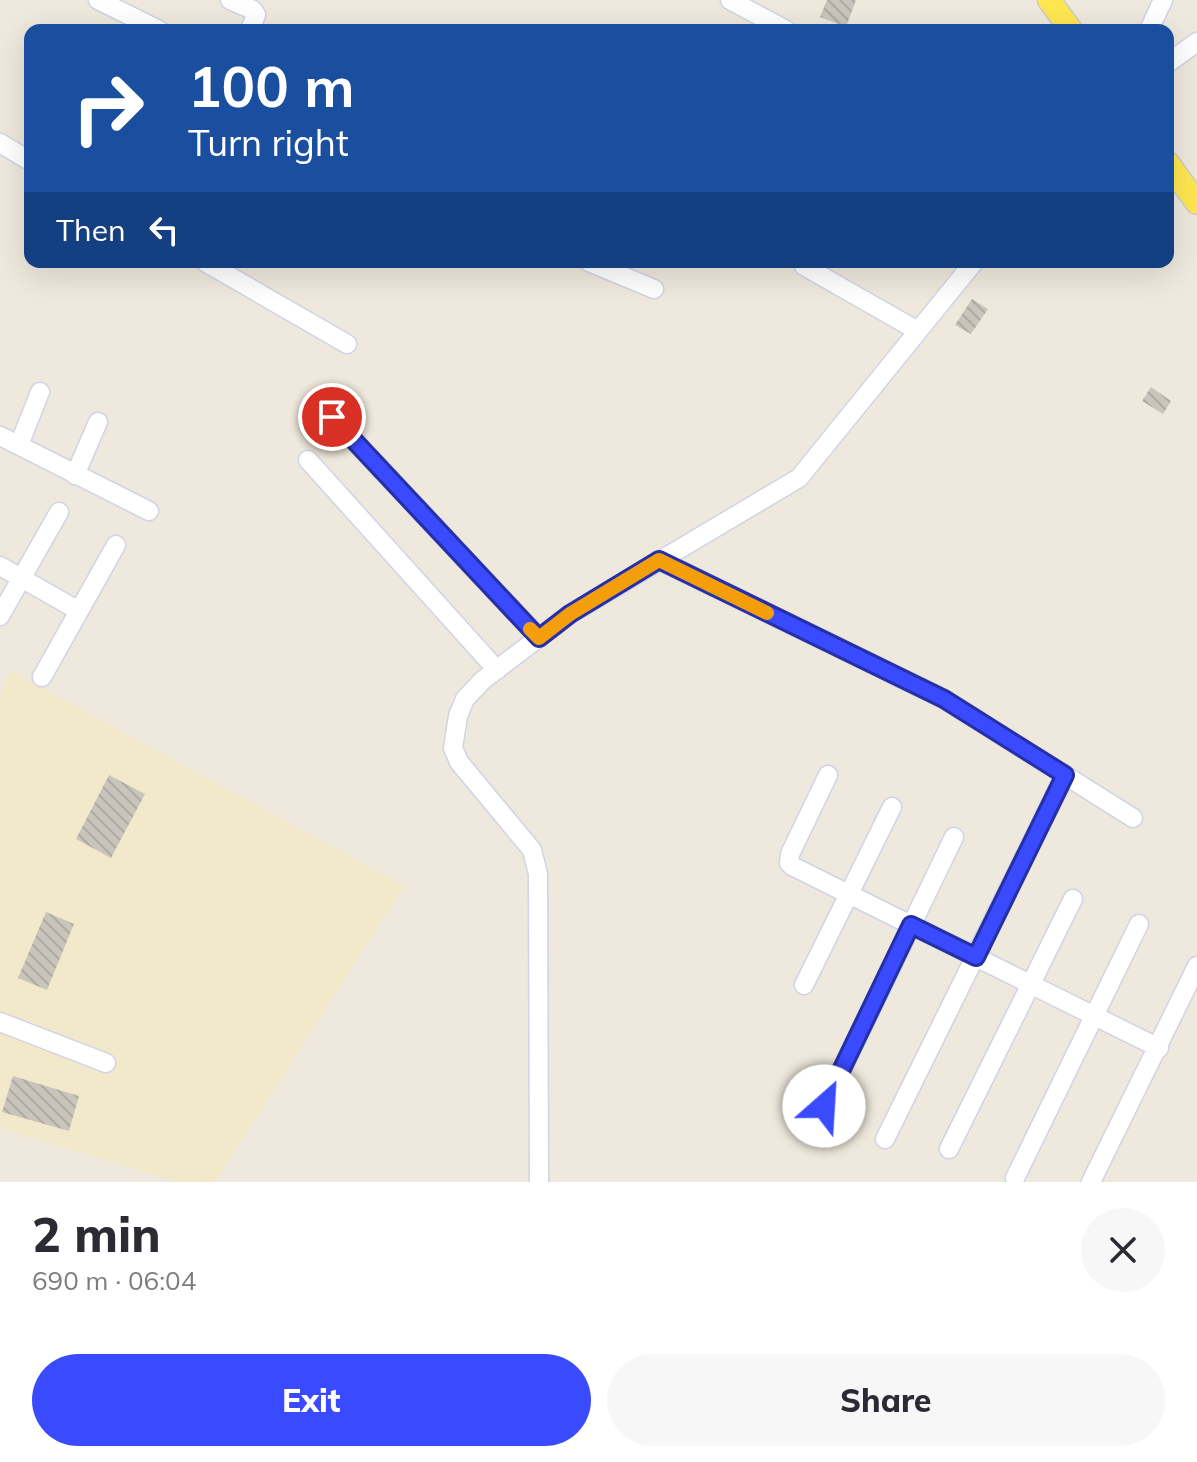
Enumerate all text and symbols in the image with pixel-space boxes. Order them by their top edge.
text: 100 m [188,51,355,121]
icon: right [56,56,160,160]
text: Turn right [188,120,349,165]
icon: left [142,208,186,252]
text: Then [56,211,126,249]
pin [298,383,366,451]
icon: arrive [310,395,354,439]
position arrow [782,1064,866,1148]
text: 2 min [32,1204,161,1264]
button: close [1081,1208,1165,1292]
text: 690 m · 06:04 [32,1264,196,1297]
button: Exit [32,1354,591,1446]
button: Share [607,1354,1165,1446]

